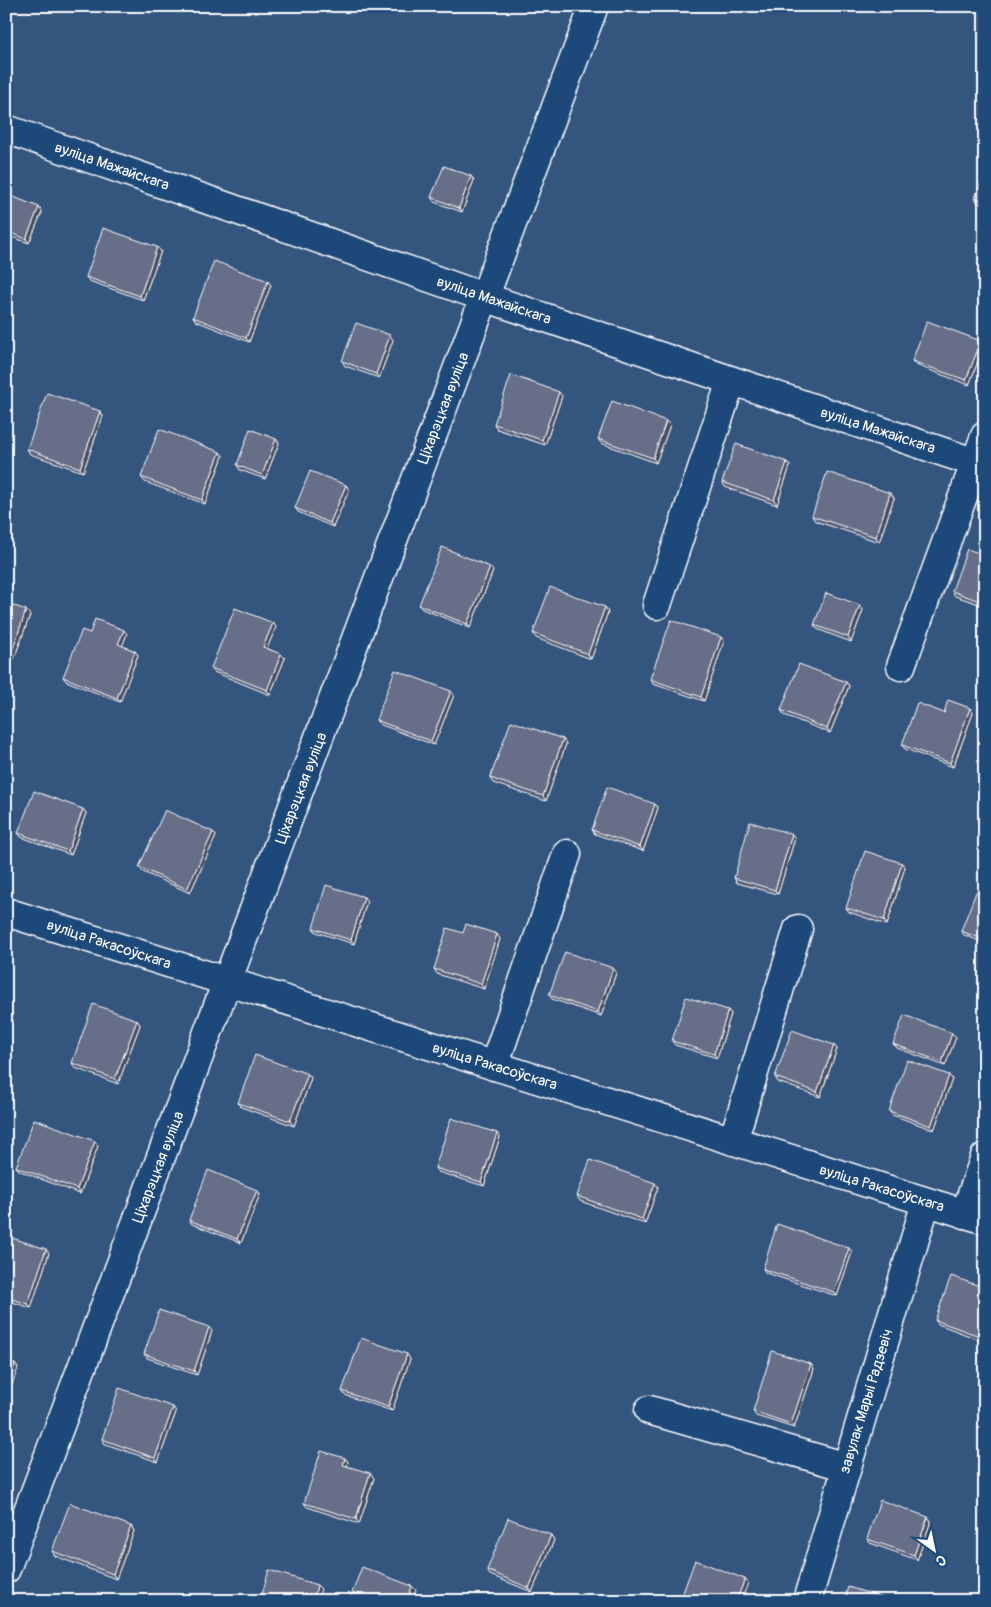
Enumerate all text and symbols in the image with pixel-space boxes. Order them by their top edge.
street label: вуліца Мажайскага [52,138,172,195]
street label: вуліца Мажайскага [434,272,554,329]
street label: Ціхарэцкая вуліца [413,350,474,467]
street label: вуліца Мажайскага [818,403,938,458]
street label: Ціхарэцкая вуліца [271,730,332,847]
street label: вуліца Ракасоўскага [44,915,173,974]
street label: вуліца Ракасоўскага [430,1038,560,1095]
street label: Ціхарэцкая вуліца [128,1109,189,1226]
street label: вуліца Ракасоўскага [817,1160,947,1217]
street label: завулак Марыі Радзевіч [835,1327,897,1476]
north arrow [908,1524,958,1574]
text: С [932,1551,949,1570]

